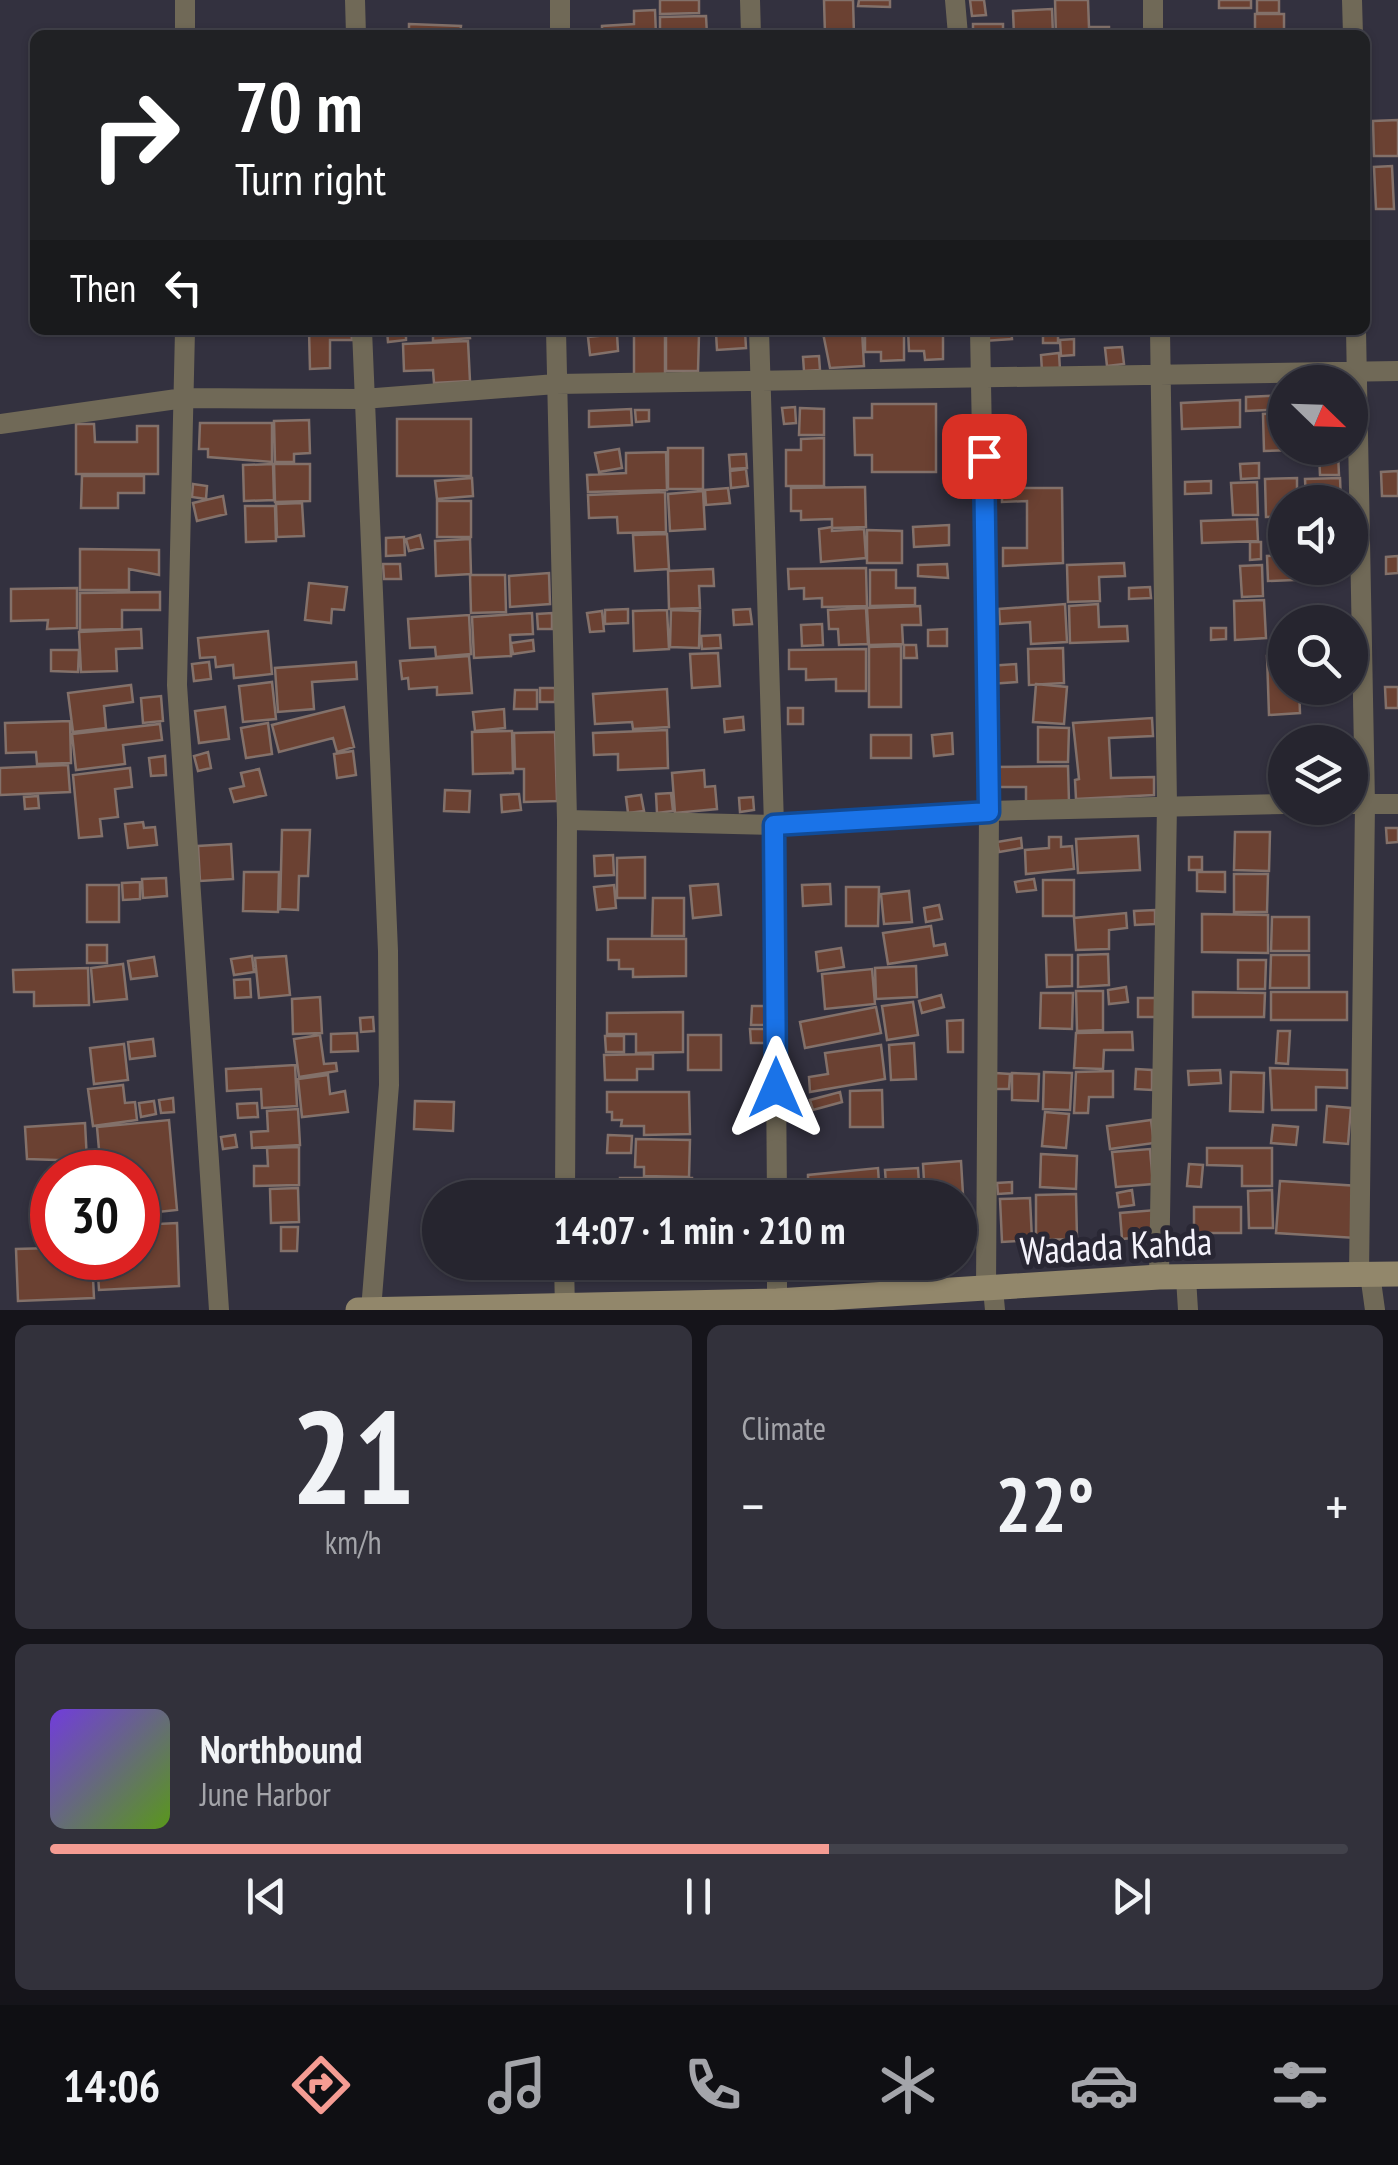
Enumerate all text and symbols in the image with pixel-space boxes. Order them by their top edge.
text: 70 m [235,61,363,151]
icon: right [70,70,200,200]
text: Turn right [235,149,386,207]
icon: left [156,260,211,315]
text: Then [70,263,136,312]
north arrow [1268,365,1368,465]
map controls [1268,365,1368,825]
pin [942,414,1027,499]
icon: arrive [957,429,1012,484]
button: sound [1268,485,1368,585]
button: search [1268,605,1368,705]
button: layers [1268,725,1368,825]
position arrow [724,1036,828,1140]
speed limit sign: 30 [30,1150,160,1280]
text: 14:07 · 1 min · 210 m [553,1205,846,1254]
street label: Wadada Kahda [1019,1216,1213,1274]
text: 21 [291,1372,415,1540]
text: Climate [742,1407,826,1449]
text: 22° [995,1456,1094,1553]
text: − [742,1470,764,1541]
text: + [1325,1470,1348,1541]
text: km/h [325,1521,382,1563]
text: Northbound [200,1724,362,1773]
text: June Harbor [200,1773,331,1815]
icon: previous [239,1869,294,1924]
icon: pause [671,1869,726,1924]
icon: next [1104,1869,1159,1924]
icon: directions [286,2050,356,2120]
icon: music [482,2050,552,2120]
icon: phone [678,2050,748,2120]
icon: climate [873,2050,943,2120]
icon: car [1069,2050,1139,2120]
icon: filters [1265,2050,1335,2120]
text: 14:06 [63,2056,160,2114]

